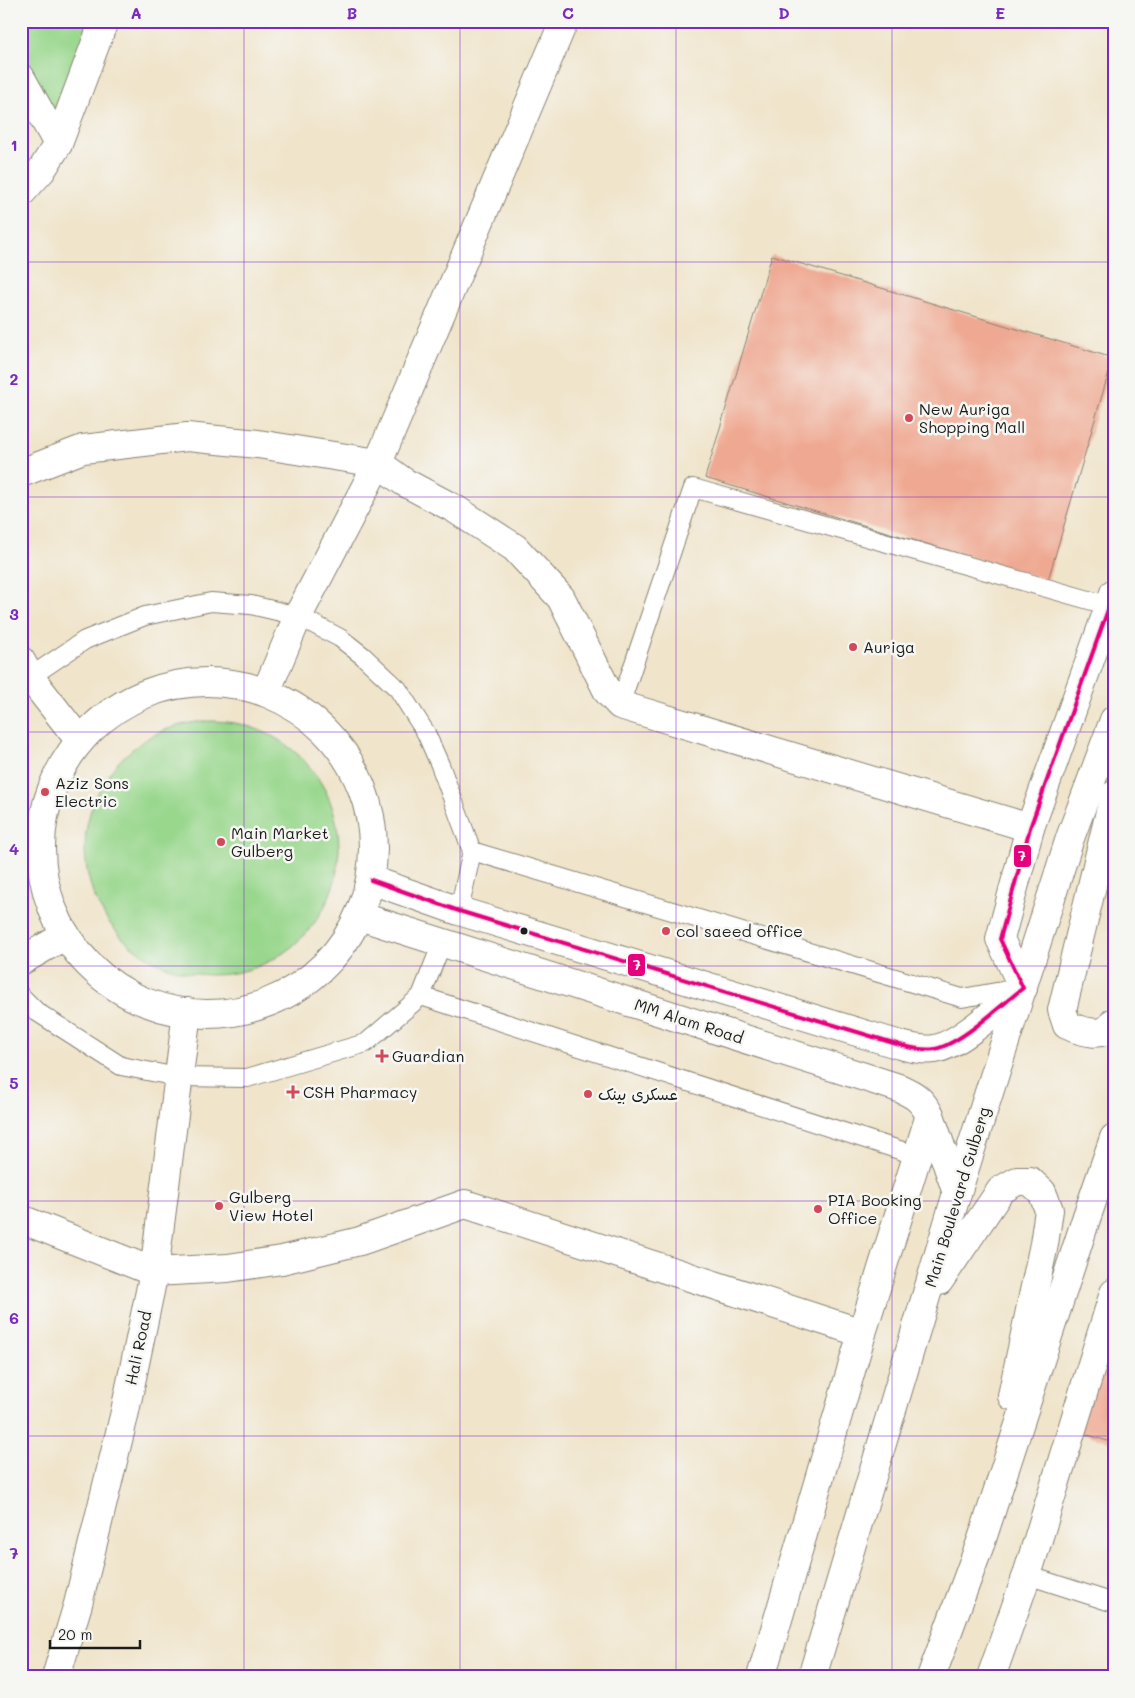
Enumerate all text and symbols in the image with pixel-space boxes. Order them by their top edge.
text: A [130,2,142,23]
text: B [347,2,357,23]
text: C [562,2,574,23]
text: D [778,2,790,23]
text: E [995,2,1005,23]
text: 1 [10,134,18,155]
text: 2 [10,368,19,389]
place label: New Auriga Shopping Mall [919,398,1025,437]
marker: New Auriga Shopping Mall [903,412,915,424]
text: 3 [9,603,19,624]
place label: Auriga [863,636,915,657]
marker: Auriga [847,641,859,653]
place label: Aziz Sons Electric [55,772,129,811]
marker: Aziz Sons Electric [39,786,51,798]
place label: Main Market Gulberg [231,822,329,861]
marker: Main Market Gulberg [215,836,227,848]
text: 4 [9,838,19,859]
line badge: 7 [1013,844,1032,868]
text: 7 [1018,846,1026,865]
place label: col saeed office [676,920,803,941]
marker: col saeed office [660,925,672,937]
unlabelled marker [519,926,529,936]
line badge: 7 [627,953,646,977]
text: 7 [633,955,641,974]
street label: MM Alam Road [632,993,746,1048]
place label: Guardian [392,1045,464,1066]
marker: Guardian [376,1050,388,1062]
text: 5 [9,1072,19,1093]
place label: CSH Pharmacy [303,1081,417,1102]
place label: عسکری بینک [598,1083,678,1104]
marker: CSH Pharmacy [287,1086,299,1098]
marker: عسکری بینک [582,1088,594,1100]
street label: Main Boulevard Gulberg [919,1104,994,1290]
place label: Gulberg View Hotel [229,1186,313,1225]
place label: PIA Booking Office [828,1189,921,1228]
marker: Gulberg View Hotel [213,1200,225,1212]
marker: PIA Booking Office [812,1203,824,1215]
text: 6 [9,1307,19,1328]
street label: Hali Road [119,1309,156,1387]
text: 7 [10,1542,19,1563]
scale bar [50,1618,140,1650]
text: 20 m [58,1624,92,1644]

